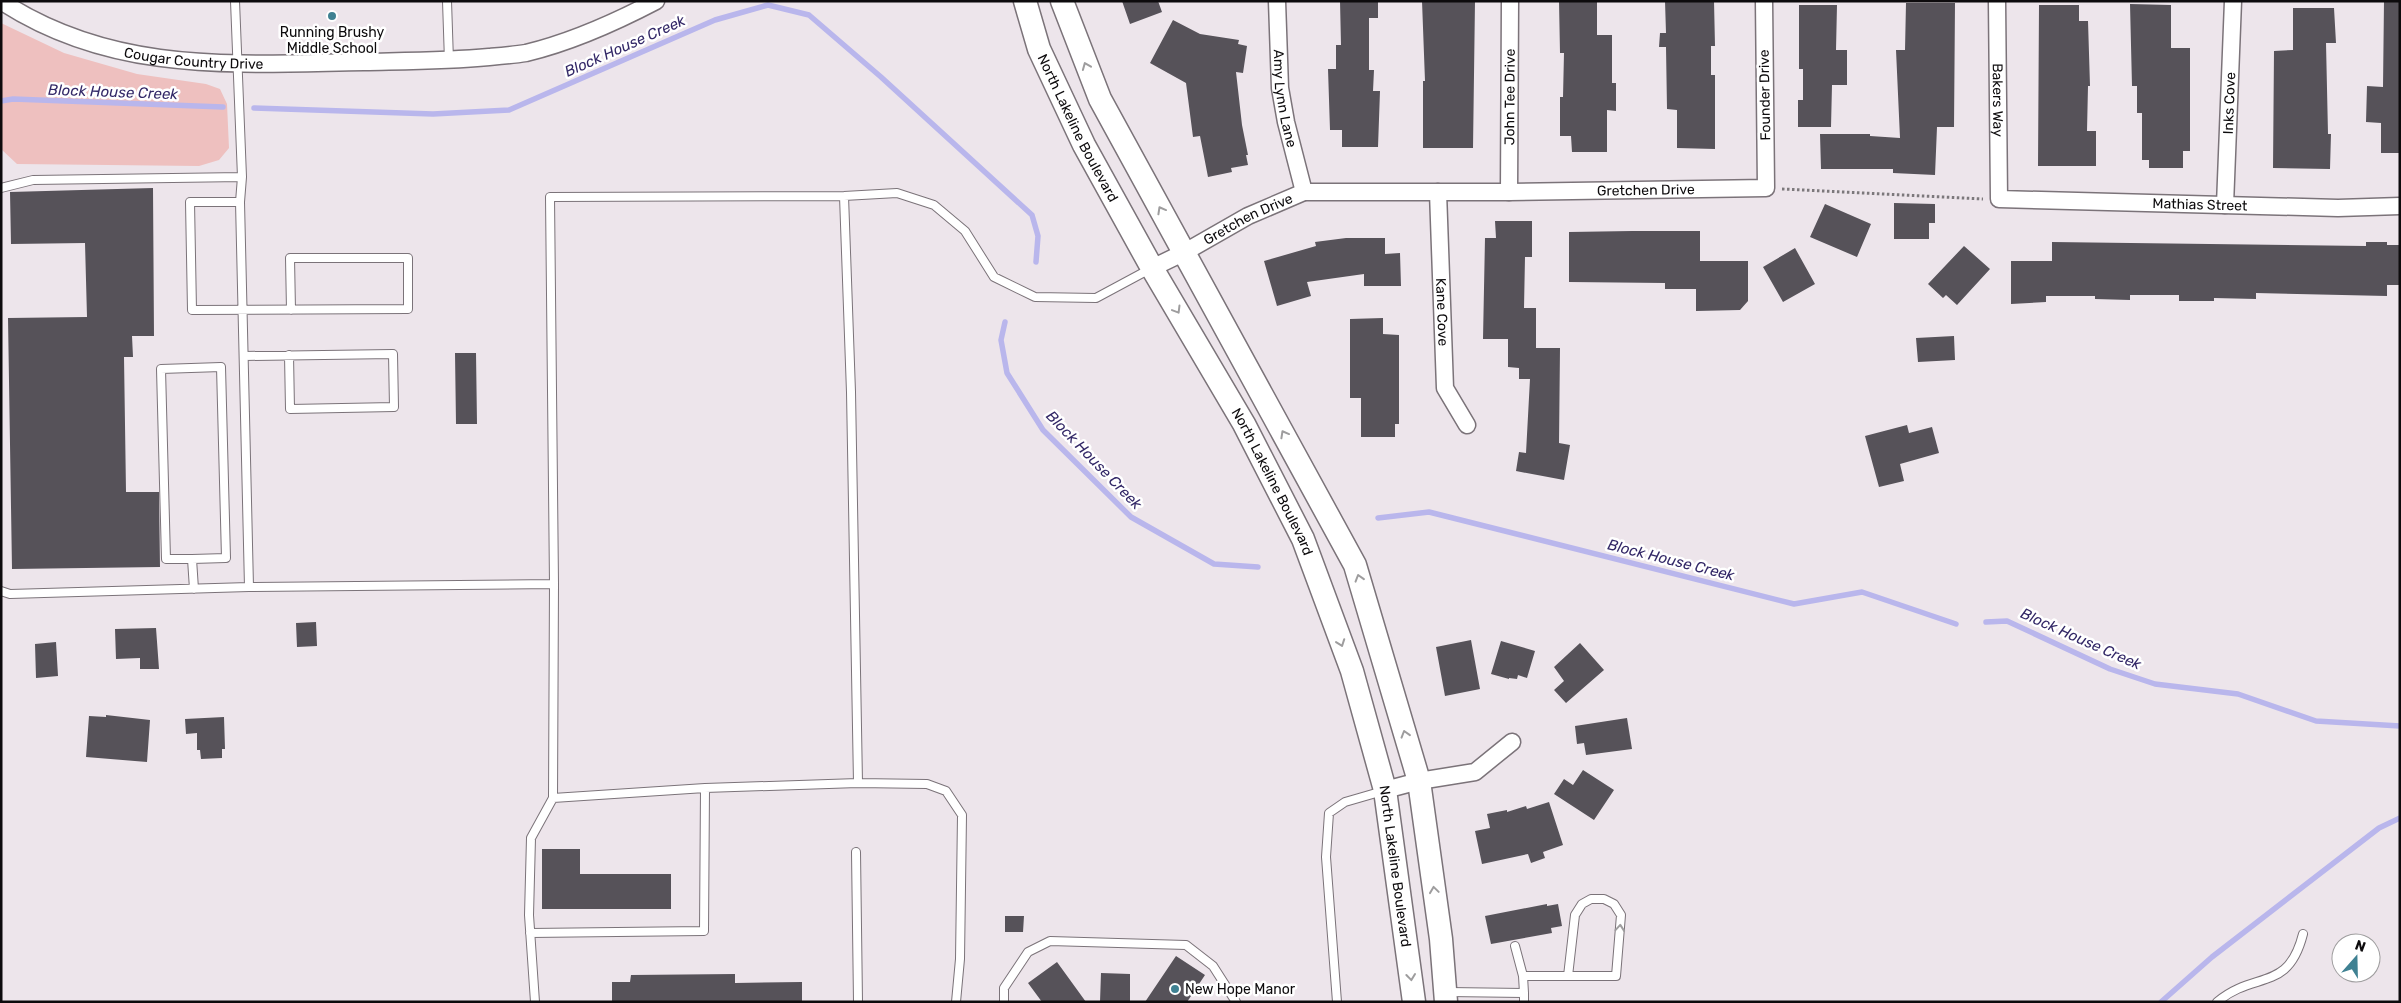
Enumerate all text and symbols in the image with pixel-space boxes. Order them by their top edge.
marker: Running Brushy Middle School [326,10,338,22]
water label: Block House Creek [562,11,688,81]
place label: Running Brushy Middle School [280,24,385,57]
street label: Cougar Country Drive [123,43,264,72]
street label: John Tee Drive [1501,48,1518,145]
street label: Amy Lynn Lane [1270,49,1301,149]
street label: Founder Drive [1756,49,1774,141]
street label: North Lakeline Boulevard [1034,51,1122,205]
one-way arrow [1082,62,1092,71]
street label: Bakers Way [1989,63,2007,137]
street label: Inks Cove [2219,71,2239,135]
water label: Block House Creek [48,81,179,103]
street label: Gretchen Drive [1597,181,1695,199]
street label: Gretchen Drive [1200,189,1295,248]
street label: Mathias Street [2152,195,2248,214]
one-way arrow [1157,206,1167,215]
street label: Kane Cove [1433,278,1452,347]
one-way arrow [1170,305,1180,314]
street label: North Lakeline Boulevard [1228,405,1317,558]
water label: Block House Creek [1042,407,1146,513]
one-way arrow [1280,431,1290,440]
water label: Block House Creek [1606,536,1737,585]
one-way arrow [1354,574,1364,583]
water label: Block House Creek [2018,604,2144,674]
one-way arrow [1335,638,1345,647]
one-way arrow [1400,729,1411,738]
street label: North Lakeline Boulevard [1376,784,1415,948]
one-way arrow [1430,886,1440,895]
one-way arrow [1614,923,1625,931]
north arrow [2331,933,2381,983]
text: N [2353,937,2368,956]
one-way arrow [1405,974,1416,982]
place label: New Hope Manor [1185,981,1296,998]
marker: New Hope Manor [1169,983,1181,995]

